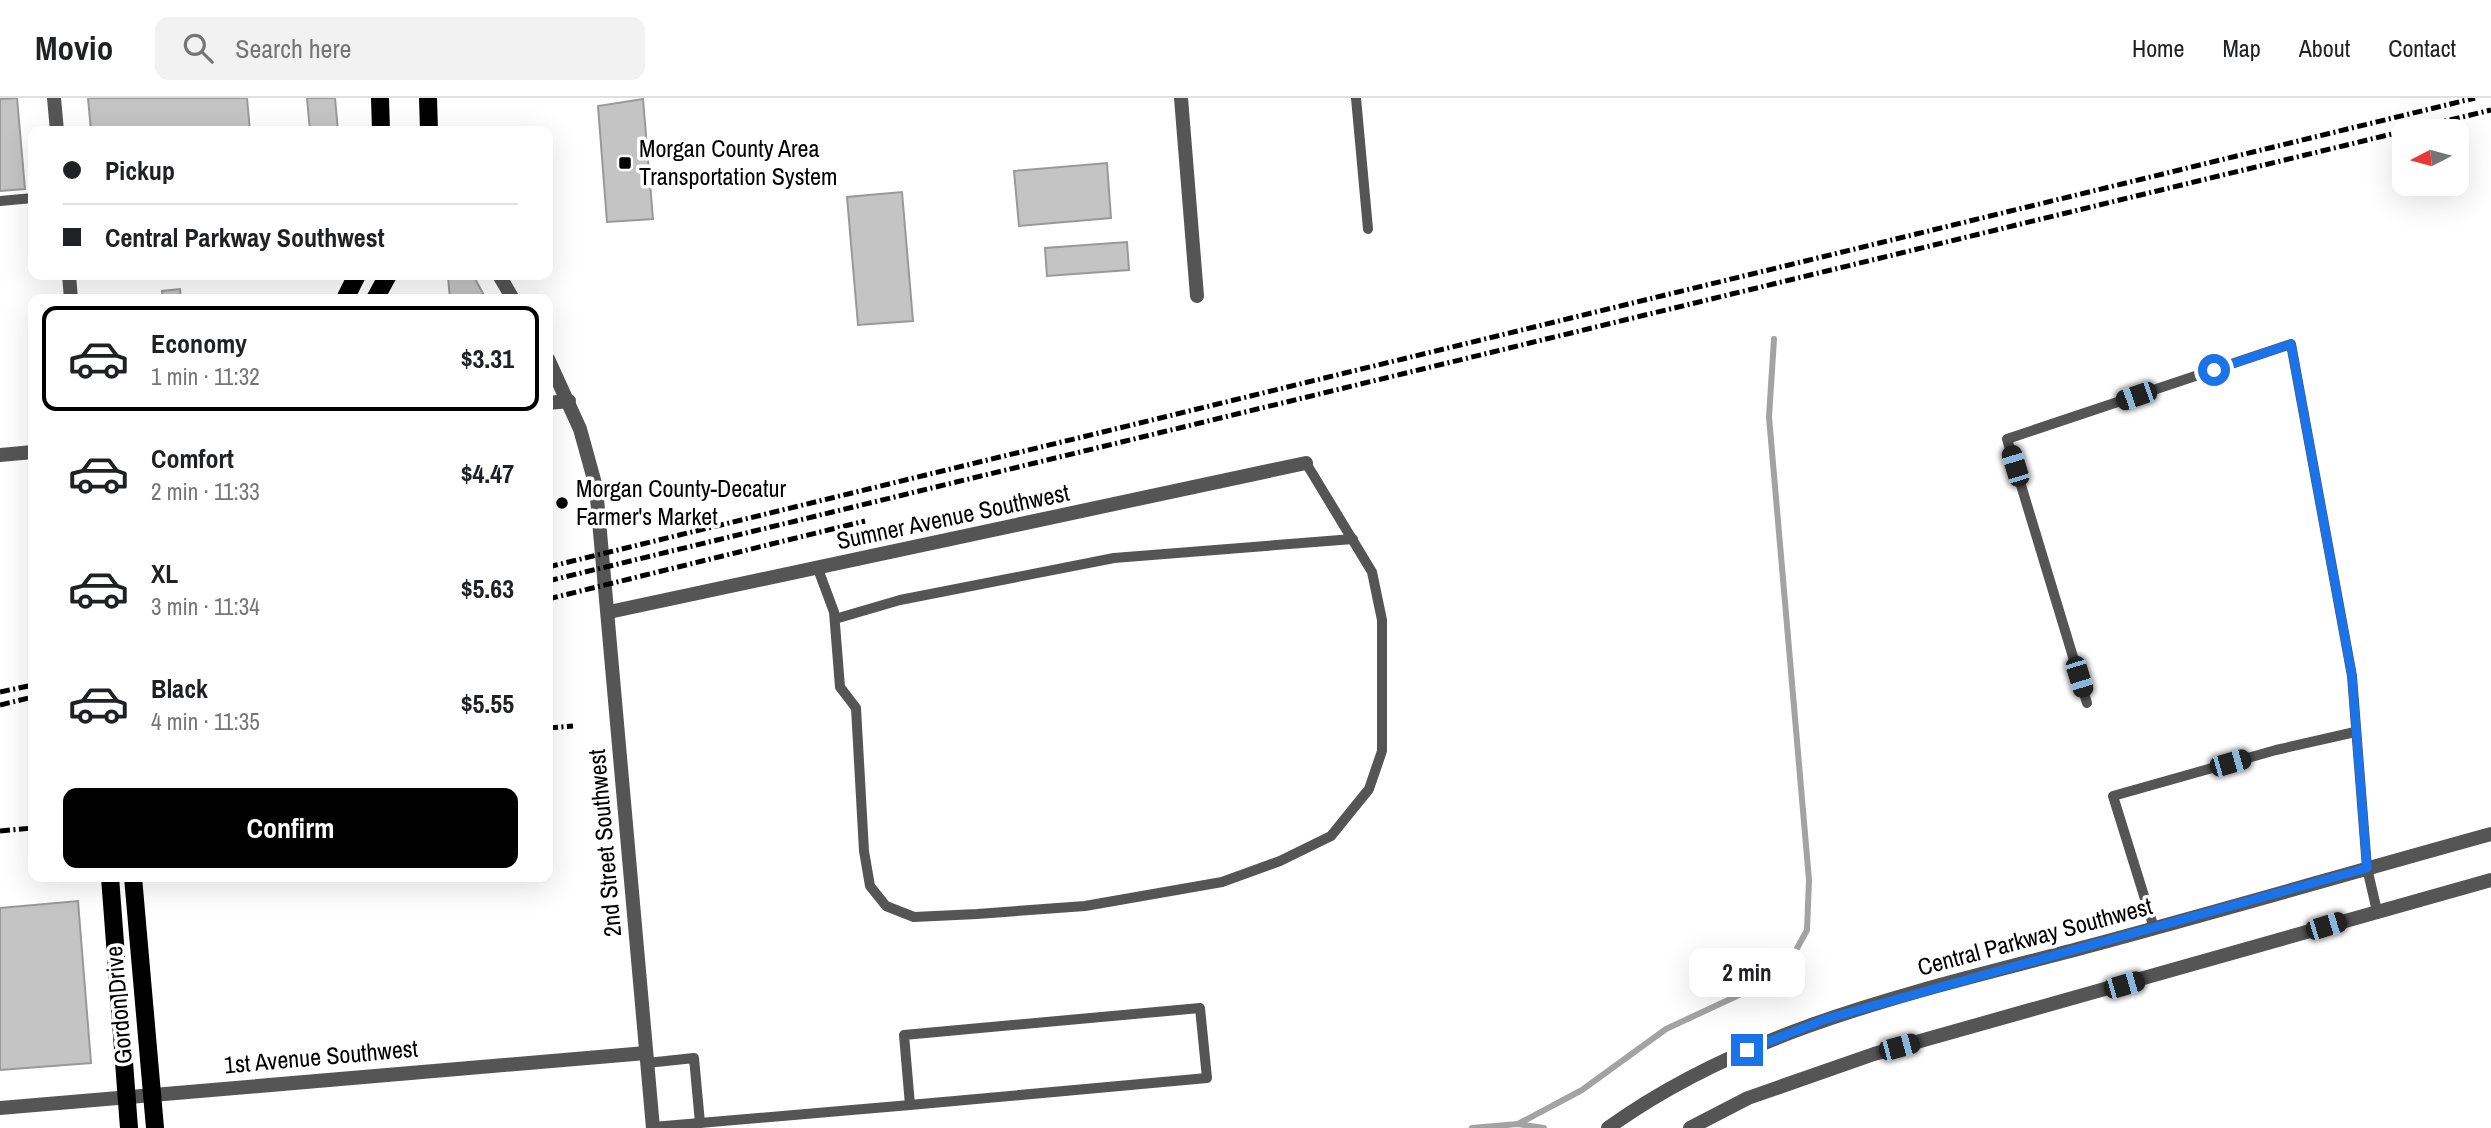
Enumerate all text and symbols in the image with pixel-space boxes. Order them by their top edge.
search box [155,17,645,80]
text: Movio [35,26,113,70]
icon: search [179,29,217,67]
text: Search here [235,31,351,66]
text: Home [2132,32,2184,64]
text: Map [2222,32,2261,64]
text: About [2299,32,2350,64]
text: Contact [2388,32,2456,64]
north arrow [2392,119,2469,196]
map controls [2392,119,2469,196]
place label: Morgan County Area Transportation System [639,132,837,192]
text: Pickup [105,153,175,188]
marker: Morgan County Area Transportation System [617,155,633,171]
text: Central Parkway Southwest [105,220,385,255]
text: Economy [151,326,247,361]
icon: car [67,327,130,390]
text: $3.31 [461,341,514,376]
route start [2198,354,2230,386]
text: 1 min · 11:32 [151,361,260,392]
car [2113,379,2160,413]
text: Comfort [151,441,234,476]
icon: car [67,442,130,505]
car [1999,443,2032,489]
text: $4.47 [461,456,514,491]
place label: Morgan County-Decatur Farmer's Market [576,472,786,532]
text: 2 min · 11:33 [151,476,260,507]
street label: Sumner Avenue Southwest [834,476,1073,556]
marker: Morgan County-Decatur Farmer's Market [554,495,570,511]
text: XL [151,556,178,591]
icon: car [67,557,130,620]
text: $5.63 [461,571,514,606]
text: 3 min · 11:34 [151,591,260,622]
car [2063,654,2096,700]
text: Black [151,671,208,706]
icon: car [67,672,130,735]
text: $5.55 [461,686,514,721]
text: 4 min · 11:35 [151,706,260,737]
street label: 2nd Street Southwest [580,747,628,938]
car [2207,747,2254,779]
button: Confirm [63,788,518,868]
street label: Central Parkway Southwest [1914,889,2156,983]
car [2303,910,2350,942]
street label: Gordon Drive [97,945,139,1065]
callout: 2 min [1689,948,1805,998]
text: 2 min [1722,957,1772,988]
car [2101,969,2148,1001]
car [1876,1031,1923,1063]
street label: 1st Avenue Southwest [223,1032,420,1080]
route end [1731,1034,1763,1066]

